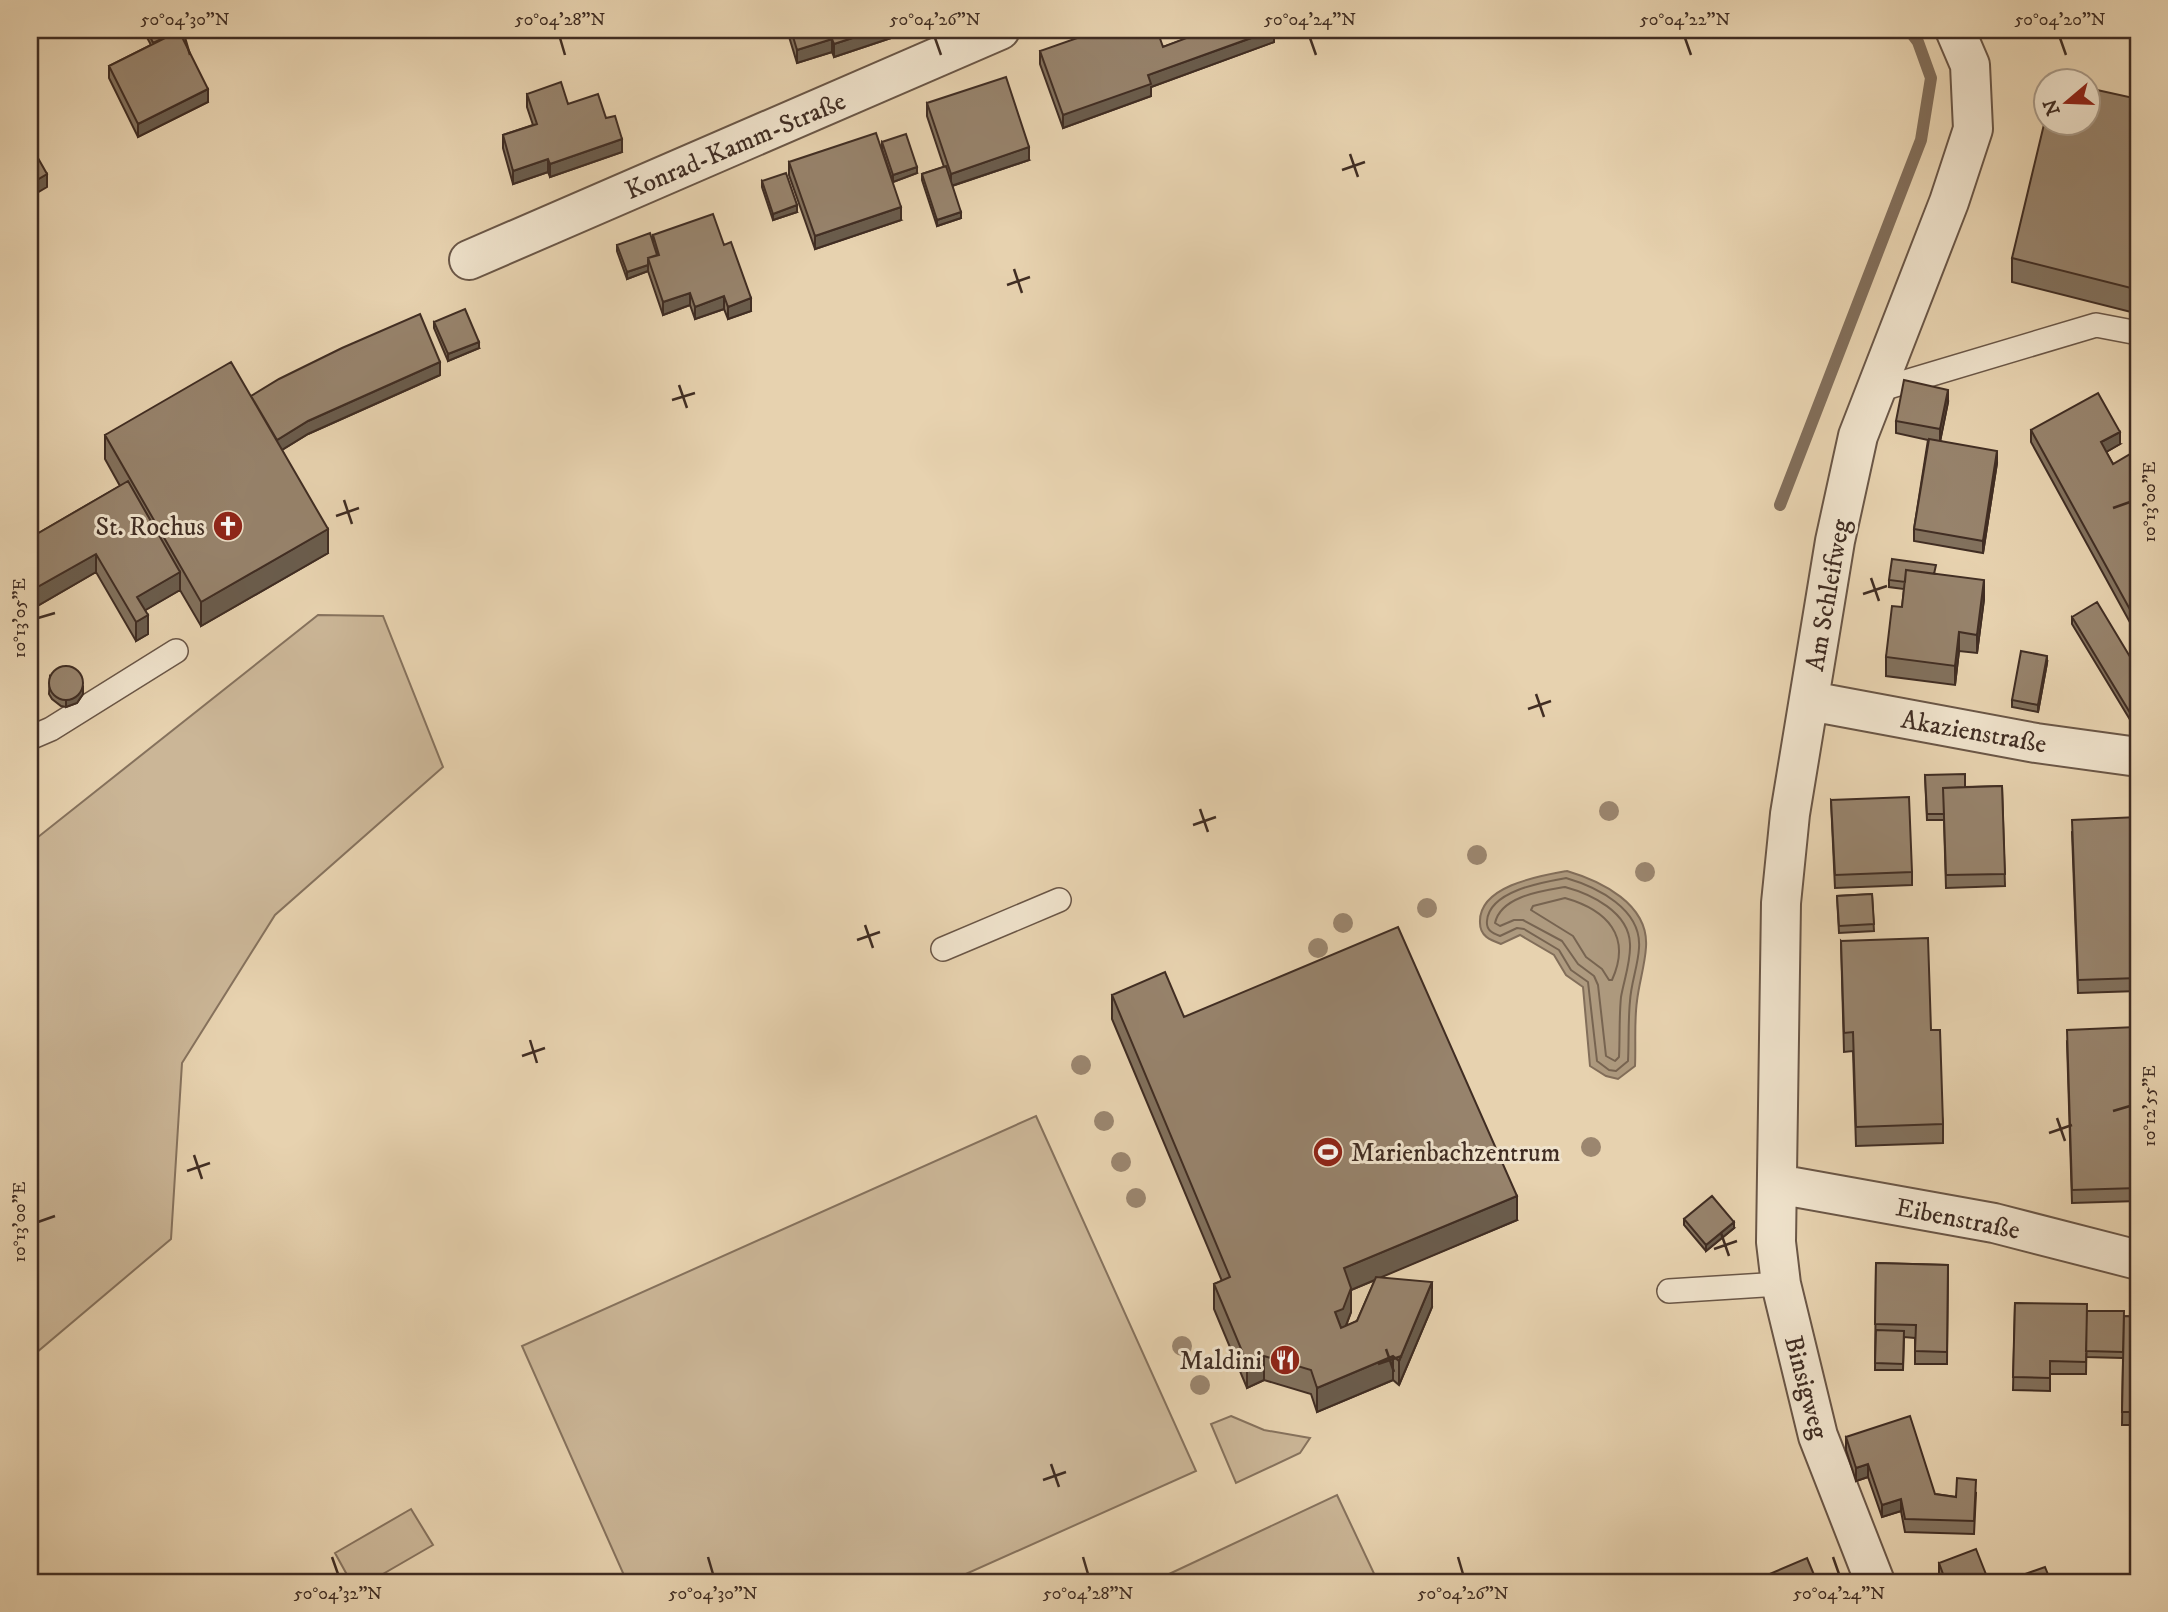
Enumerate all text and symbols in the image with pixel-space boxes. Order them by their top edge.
text: 50°04'30"N [140,9,230,31]
text: 50°04'28"N [515,9,605,31]
text: 50°04'26"N [890,9,981,31]
text: 50°04'24"N [1264,9,1356,31]
text: 50°04'22"N [1640,9,1730,31]
text: 50°04'20"N [2014,9,2106,31]
north arrow [2032,66,2102,136]
street label: Konrad-Kamm-Straße [620,85,851,208]
text: N [2039,96,2066,118]
text: 10°13'00"E [2139,461,2161,542]
church icon: St. Rochus [211,509,245,543]
place label: St. Rochus [96,511,205,544]
street label: Am Schleifweg [1799,516,1858,674]
text: 10°13'05"E [9,578,31,658]
street label: Akazienstraße [1898,703,2049,761]
text: 10°12'55"E [2139,1065,2161,1147]
sports icon: Marienbachzentrum [1311,1135,1345,1169]
place label: Marienbachzentrum [1351,1137,1560,1170]
text: 10°13'00"E [9,1181,31,1262]
street label: Eibenstraße [1893,1191,2023,1248]
street label: Binsigweg [1776,1332,1835,1443]
restaurant icon: Maldini [1268,1343,1302,1377]
place label: Maldini [1179,1345,1262,1378]
text: 50°04'32"N [294,1583,382,1605]
text: 50°04'30"N [668,1583,758,1605]
text: 50°04'28"N [1043,1583,1133,1605]
text: 50°04'26"N [1418,1583,1509,1605]
text: 50°04'24"N [1793,1583,1885,1605]

